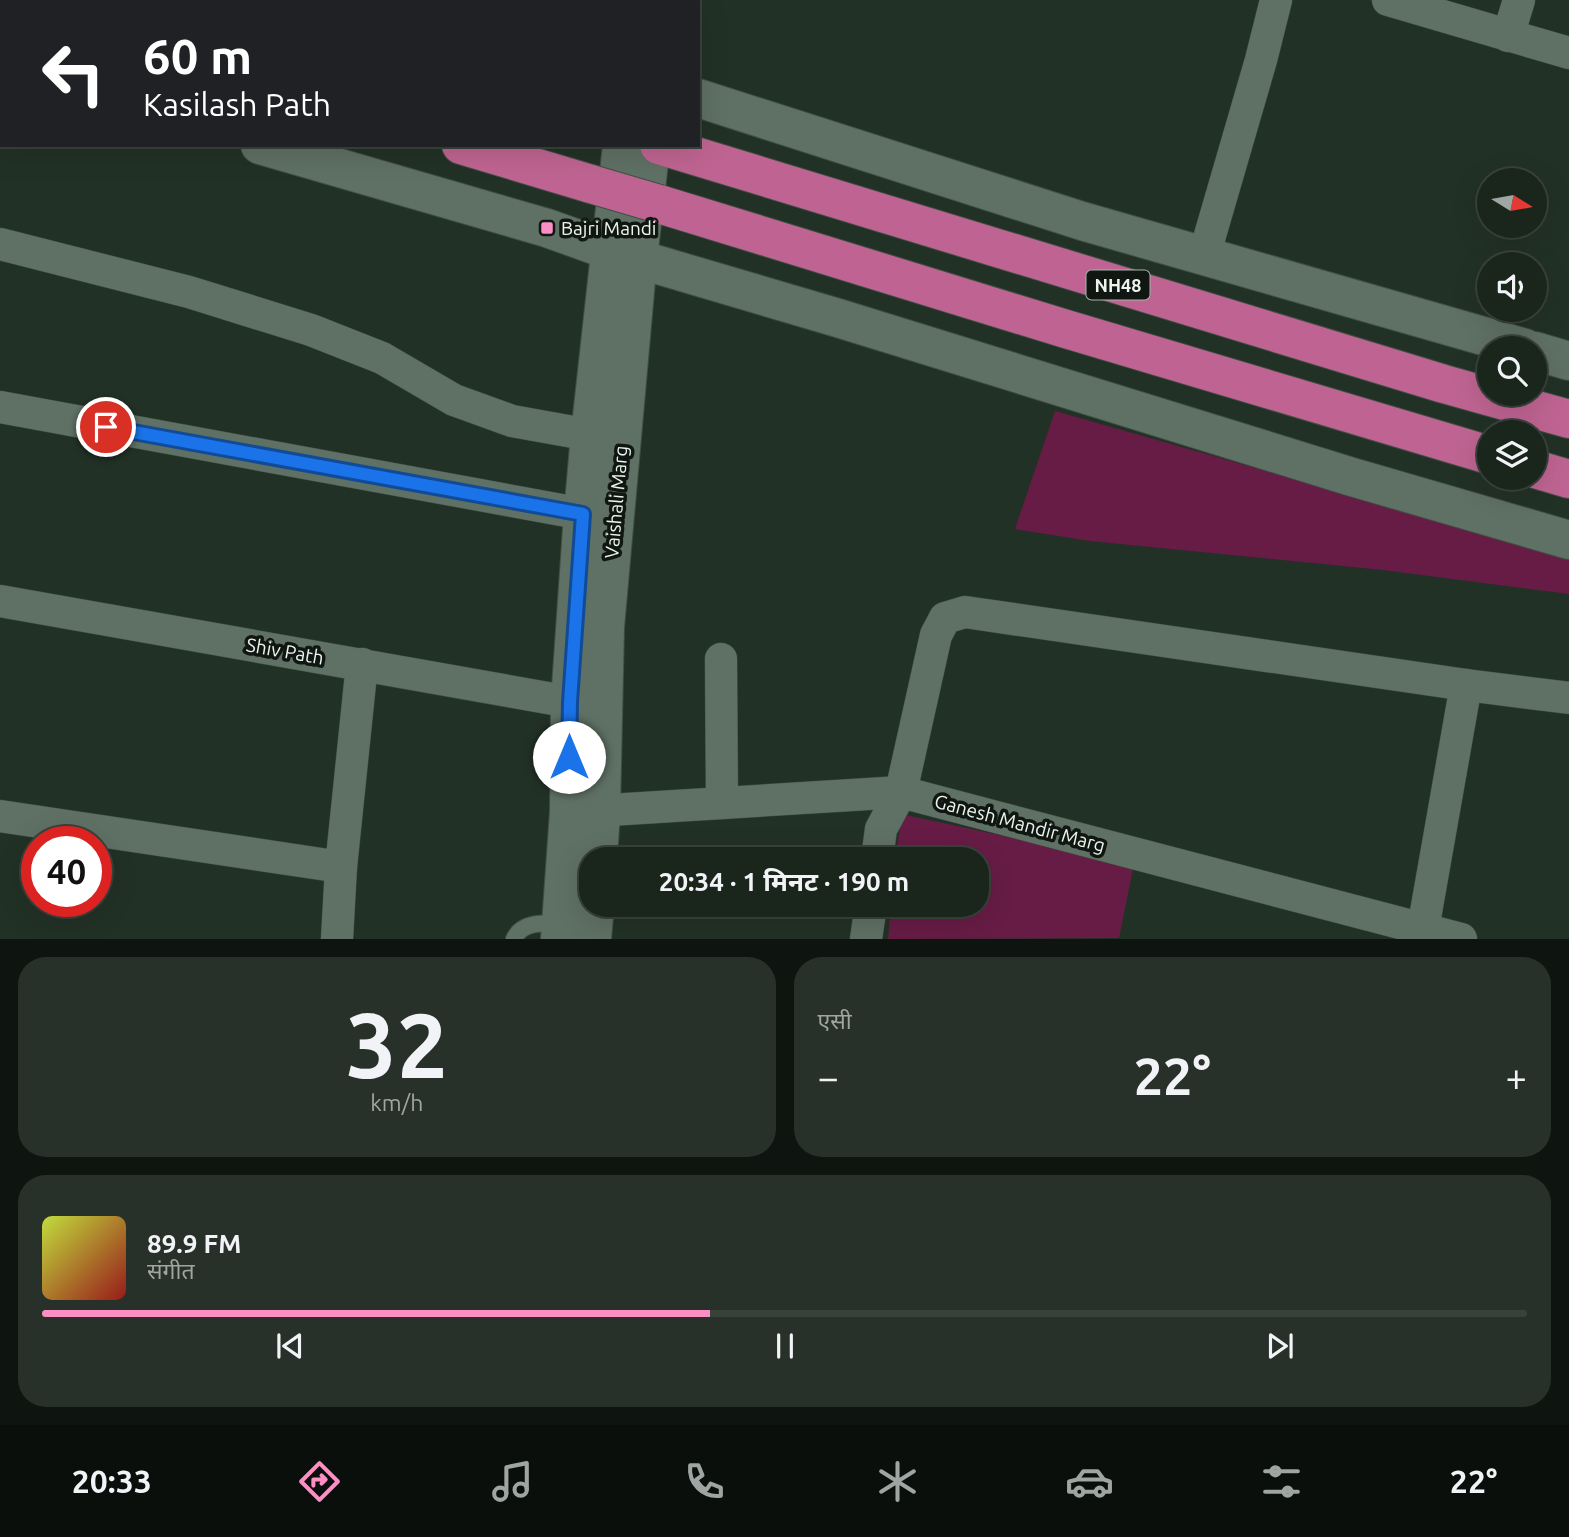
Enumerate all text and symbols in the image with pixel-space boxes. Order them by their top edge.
icon: left [28,28,119,119]
text: 60 m [143,28,252,83]
text: Kasilash Path [143,86,331,122]
north arrow [1477,168,1547,238]
map controls [1477,168,1547,490]
place label: Bajri Mandi [561,217,656,239]
marker: Bajri Mandi [539,220,555,236]
button: sound [1477,252,1547,322]
road number: NH48 [1086,270,1150,300]
button: search [1477,336,1547,406]
pin [76,397,136,457]
icon: arrive [87,408,125,446]
button: layers [1477,420,1547,490]
street label: Vaishali Marg [600,445,632,559]
street label: Shiv Path [245,633,325,669]
position arrow [532,720,606,794]
street label: Ganesh Mandir Marg [932,790,1108,856]
speed limit sign: 40 [21,826,112,917]
text: 20:34 · 1 मिनट · 190 m [659,867,909,896]
text: 32 [345,993,448,1095]
text: एसी [818,1008,852,1033]
text: 22° [1134,1047,1211,1105]
text: − [818,1056,839,1098]
text: + [1506,1056,1527,1098]
text: km/h [370,1090,423,1115]
text: 89.9 FM [147,1229,241,1258]
text: संगीत [147,1258,195,1283]
icon: previous [271,1327,309,1365]
icon: pause [766,1327,804,1365]
icon: next [1261,1327,1299,1365]
icon: directions [295,1457,344,1506]
icon: music [488,1457,537,1506]
icon: phone [680,1457,729,1506]
icon: climate [873,1457,922,1506]
icon: car [1065,1457,1114,1506]
icon: filters [1257,1457,1306,1506]
text: 20:33 [72,1463,152,1499]
text: 22° [1450,1463,1497,1499]

